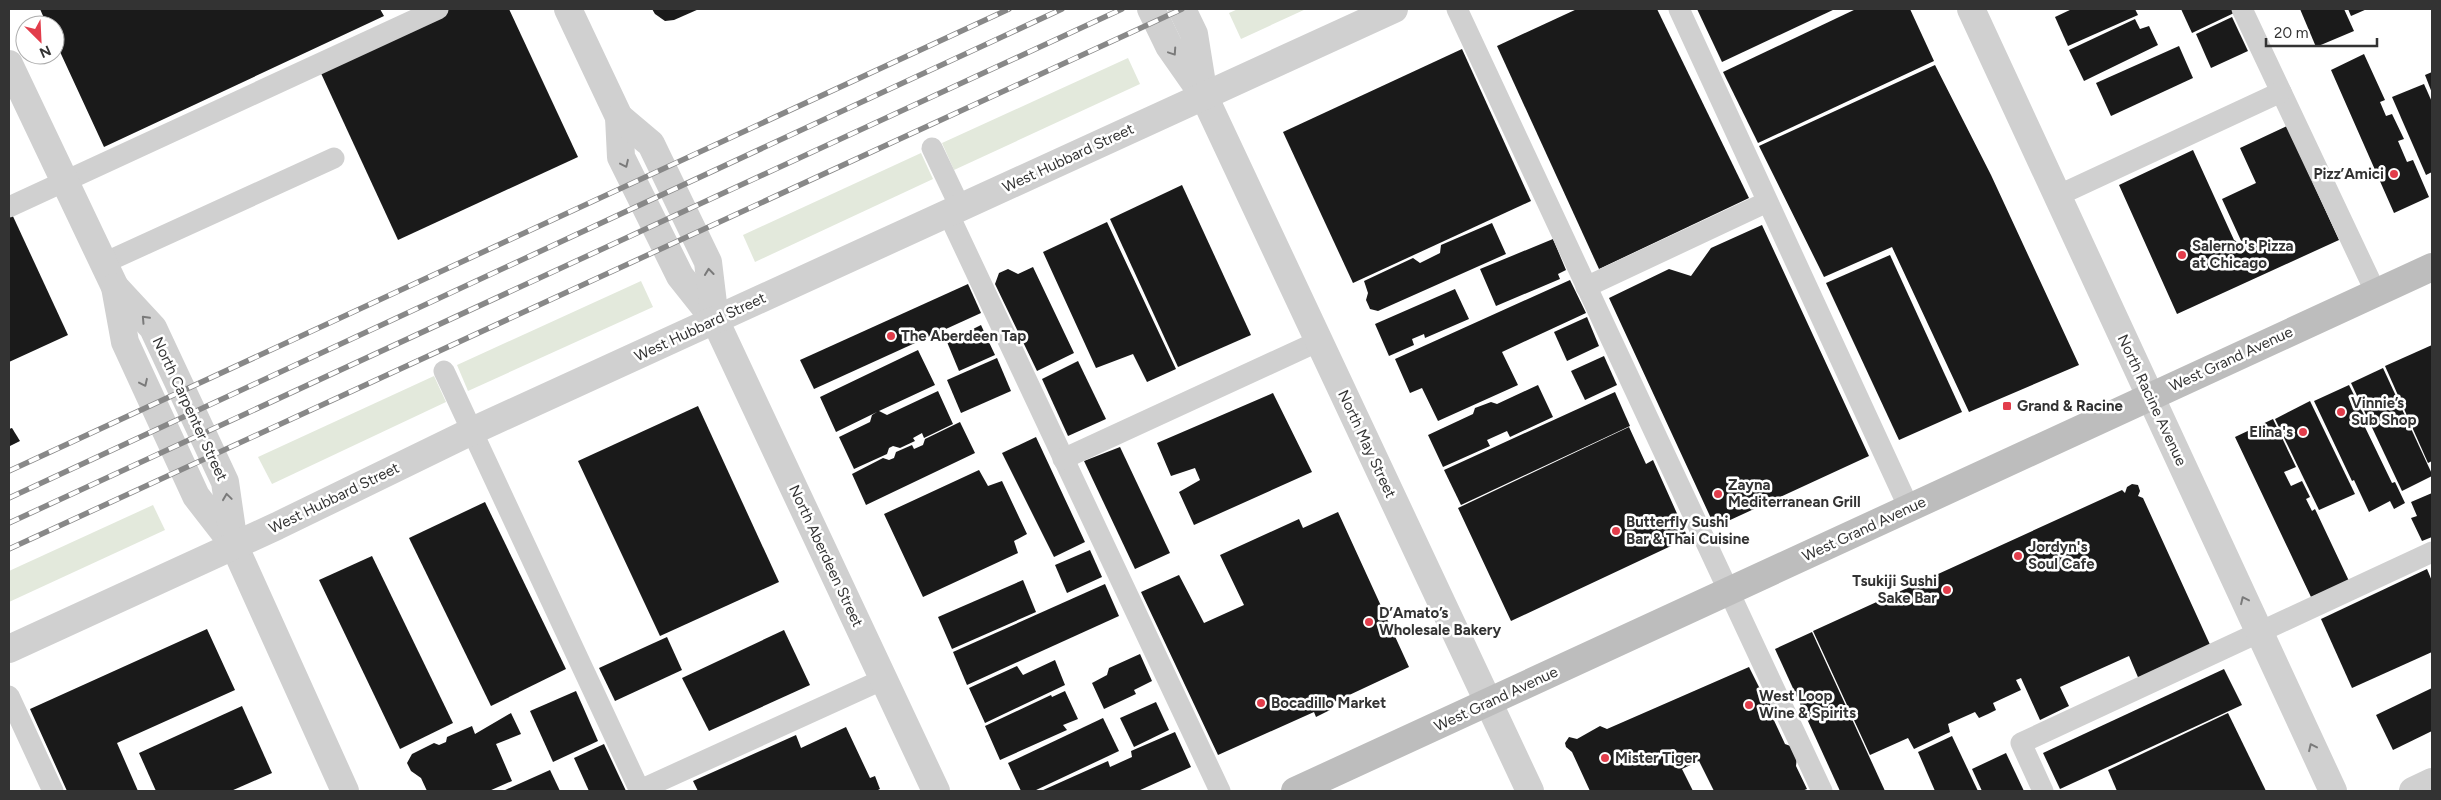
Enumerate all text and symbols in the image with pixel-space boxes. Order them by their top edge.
north arrow [15,15,65,65]
scale bar [2266,15,2377,47]
text: 20 m [2274,24,2308,42]
text: N [37,41,53,61]
one-way arrow [1167,46,1176,56]
street label: West Hubbard Street [999,120,1137,196]
one-way arrow [619,159,629,168]
place label: Pizz’Amici [2314,165,2384,183]
marker: Pizz’Amici [2388,168,2400,180]
place label: Salerno's Pizza at Chicago [2192,237,2294,272]
marker: Salerno's Pizza at Chicago [2176,249,2188,261]
one-way arrow [704,267,715,275]
street label: West Hubbard Street [631,289,769,365]
one-way arrow [142,316,151,325]
street label: West Grand Avenue [2166,323,2296,395]
place label: The Aberdeen Tap [901,327,1026,345]
marker: The Aberdeen Tap [885,330,897,342]
street label: North Racine Avenue [2114,332,2190,468]
street label: North Carpenter Street [149,334,231,484]
one-way arrow [138,378,148,387]
street label: North May Street [1334,387,1400,501]
place label: Vinnie’s Sub Shop [2351,394,2417,429]
place label: Grand & Racine [2017,397,2123,415]
marker: Grand & Racine [2001,400,2013,412]
marker: Vinnie’s Sub Shop [2335,406,2347,418]
place label: Elina's [2249,423,2293,441]
marker: Elina's [2297,426,2309,438]
street label: West Hubbard Street [266,458,402,537]
place label: Zayna Mediterranean Grill [1728,476,1861,511]
street label: North Aberdeen Street [785,482,867,630]
marker: Zayna Mediterranean Grill [1712,488,1724,500]
one-way arrow [223,493,233,502]
street label: West Grand Avenue [1799,493,1929,565]
place label: Butterfly Sushi Bar & Thai Cuisine [1626,513,1750,548]
marker: Butterfly Sushi Bar & Thai Cuisine [1610,525,1622,537]
place label: Jordyn's Soul Cafe [2028,538,2095,573]
marker: Jordyn's Soul Cafe [2012,550,2024,562]
place label: Tsukiji Sushi Sake Bar [1852,572,1937,607]
marker: Tsukiji Sushi Sake Bar [1941,584,1953,596]
one-way arrow [2239,596,2250,605]
place label: D’Amato’s Wholesale Bakery [1379,604,1501,639]
marker: D’Amato’s Wholesale Bakery [1363,616,1375,628]
street label: West Grand Avenue [1431,663,1561,735]
place label: West Loop Wine & Spirits [1759,687,1856,722]
place label: Bocadillo Market [1271,694,1386,712]
marker: Bocadillo Market [1255,697,1267,709]
marker: West Loop Wine & Spirits [1743,699,1755,711]
one-way arrow [2308,743,2318,752]
place label: Mister Tiger [1615,749,1698,767]
marker: Mister Tiger [1599,752,1611,764]

